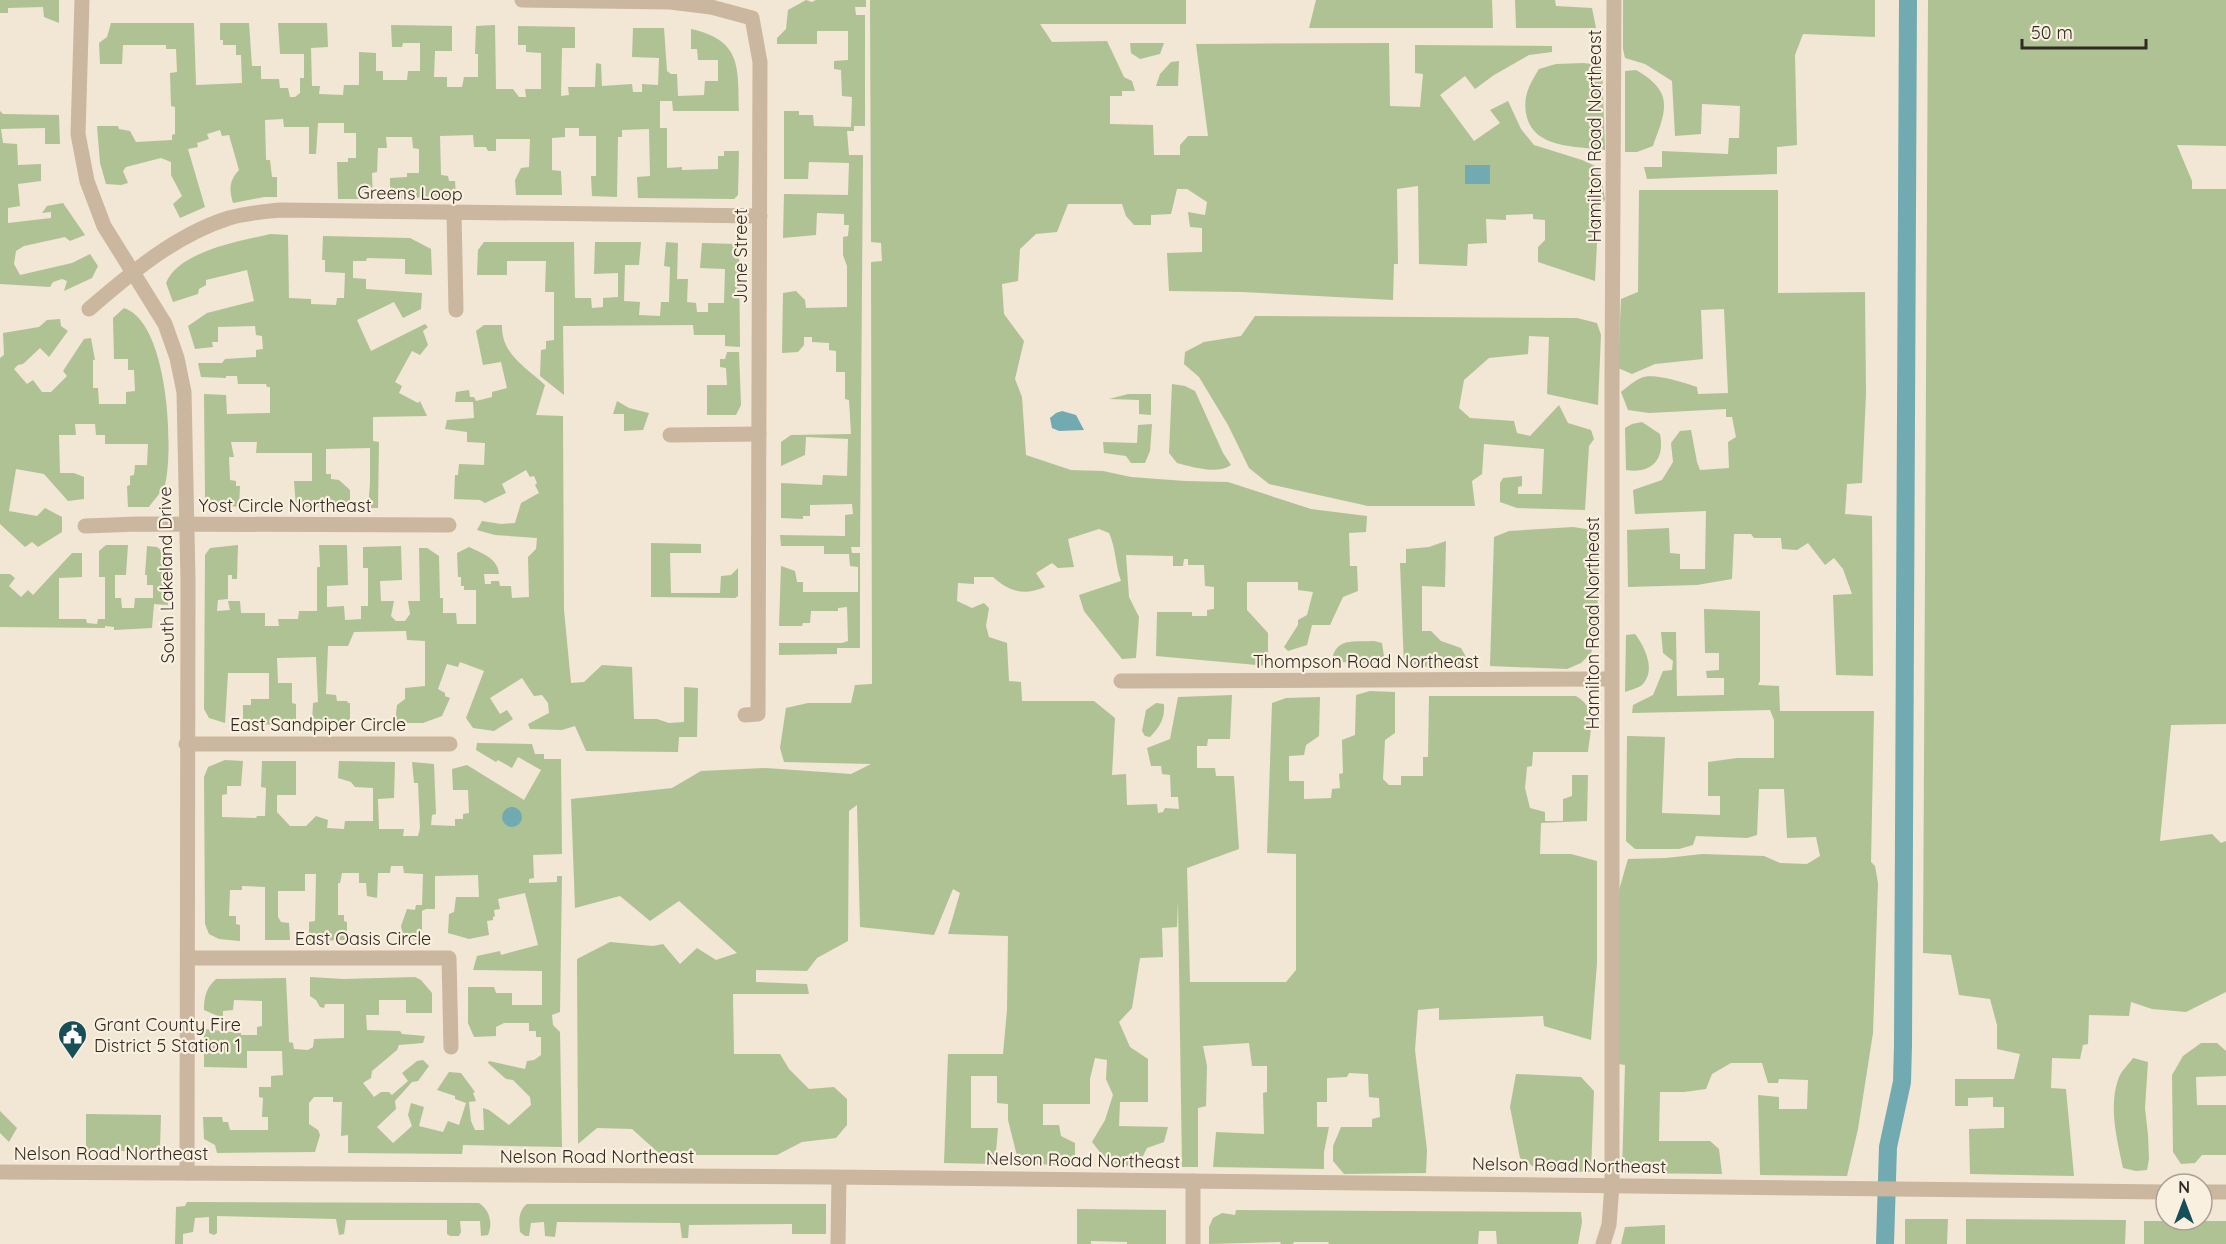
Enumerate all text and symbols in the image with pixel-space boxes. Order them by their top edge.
scale bar [2022,12,2146,50]
text: 50 m [2031,21,2073,44]
street label: Hamilton Road Northeast [1583,30,1606,242]
street label: Greens Loop [357,181,463,205]
street label: June Street [729,208,752,304]
street label: South Lakeland Drive [153,486,179,664]
street label: Yost Circle Northeast [198,494,372,517]
street label: Hamilton Road Northeast [1581,517,1604,729]
street label: Thompson Road Northeast [1253,650,1479,673]
street label: East Sandpiper Circle [230,713,406,736]
street label: East Oasis Circle [295,927,431,950]
place label: Grant County Fire District 5 Station 1 [94,1013,241,1057]
public building icon: Grant County Fire District 5 Station 1 [57,1018,89,1060]
street label: Nelson Road Northeast [14,1142,208,1165]
street label: Nelson Road Northeast [500,1145,694,1168]
street label: Nelson Road Northeast [986,1147,1180,1173]
street label: Nelson Road Northeast [1472,1152,1666,1178]
north arrow [2154,1172,2214,1232]
text: N [2178,1177,2190,1197]

